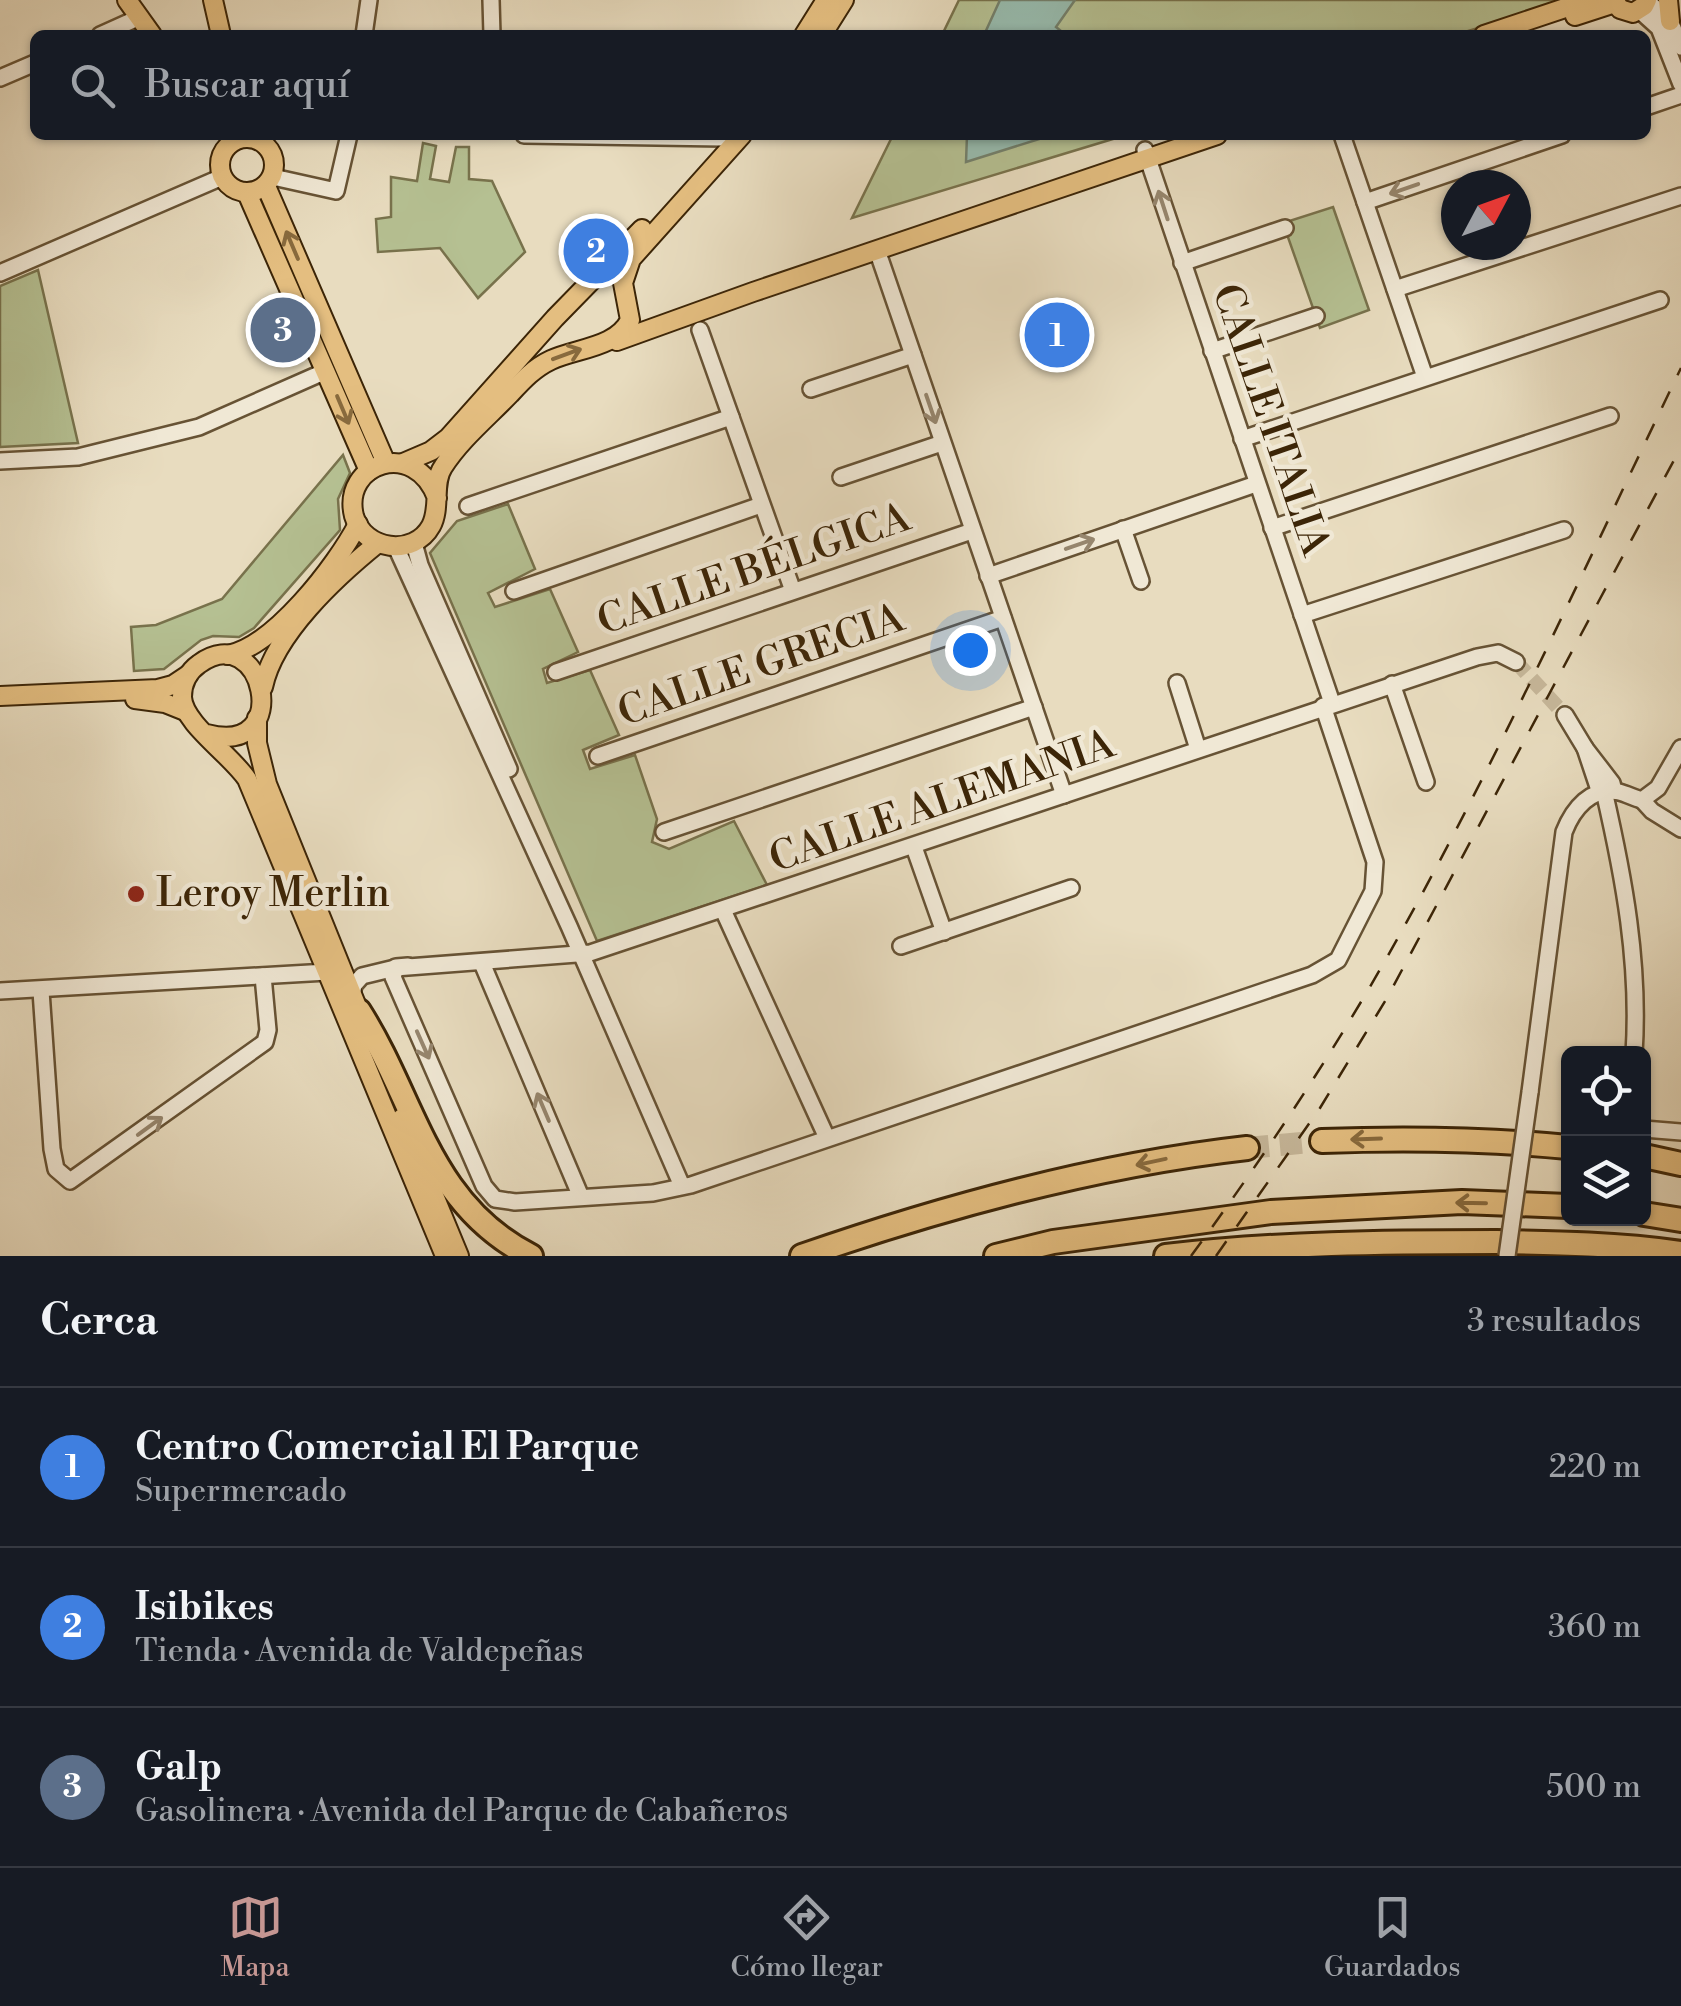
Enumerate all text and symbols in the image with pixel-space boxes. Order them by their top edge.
search box [30,30,1651,140]
icon: search [65,58,120,113]
text: Buscar aquí [145,62,350,109]
north arrow [1441,170,1531,260]
one-way arrow [1389,181,1420,199]
one-way arrow [1153,190,1171,222]
pin: 2 [564,214,628,288]
one-way arrow [282,230,300,261]
street label: CALLE ITALIA [1200,278,1340,564]
pin: 3 [250,292,316,368]
pin: 1 [1024,298,1090,372]
one-way arrow [550,344,582,362]
one-way arrow [923,392,941,424]
one-way arrow [335,394,353,425]
street label: CALLE BÉLGICA [590,490,919,647]
one-way arrow [1063,534,1094,552]
street label: CALLE GRECIA [611,593,912,738]
your location [945,625,996,676]
street label: CALLE ALEMANIA [763,719,1123,885]
place label: Leroy Merlin [156,869,390,920]
marker: Leroy Merlin [125,883,147,905]
one-way arrow [415,1029,433,1060]
map controls [1561,1046,1651,1226]
button: locate [1561,1046,1651,1136]
one-way arrow [533,1092,551,1123]
one-way arrow [136,1116,164,1137]
one-way arrow [1351,1130,1383,1149]
button: layers [1561,1136,1651,1226]
one-way arrow [1136,1154,1168,1172]
one-way arrow [1456,1193,1488,1212]
text: Cerca [40,1295,158,1348]
text: 3 resultados [1467,1301,1641,1341]
text: Centro Comercial El Parque [135,1424,639,1471]
text: 1 [65,1447,80,1487]
text: 220 m [1549,1447,1641,1487]
text: Supermercado [135,1471,347,1511]
text: Isibikes [135,1584,274,1631]
text: 2 [62,1607,83,1647]
text: 360 m [1548,1607,1641,1647]
text: Tienda · Avenida de Valdepeñas [135,1631,584,1671]
text: Galp [135,1744,222,1791]
text: 3 [63,1767,82,1807]
text: 500 m [1546,1767,1641,1807]
text: Gasolinera · Avenida del Parque de Cabañeros [135,1791,788,1831]
tab: Mapa [220,1890,290,1985]
tab: Cómo llegar [731,1890,883,1985]
tab: Guardados [1324,1890,1461,1985]

